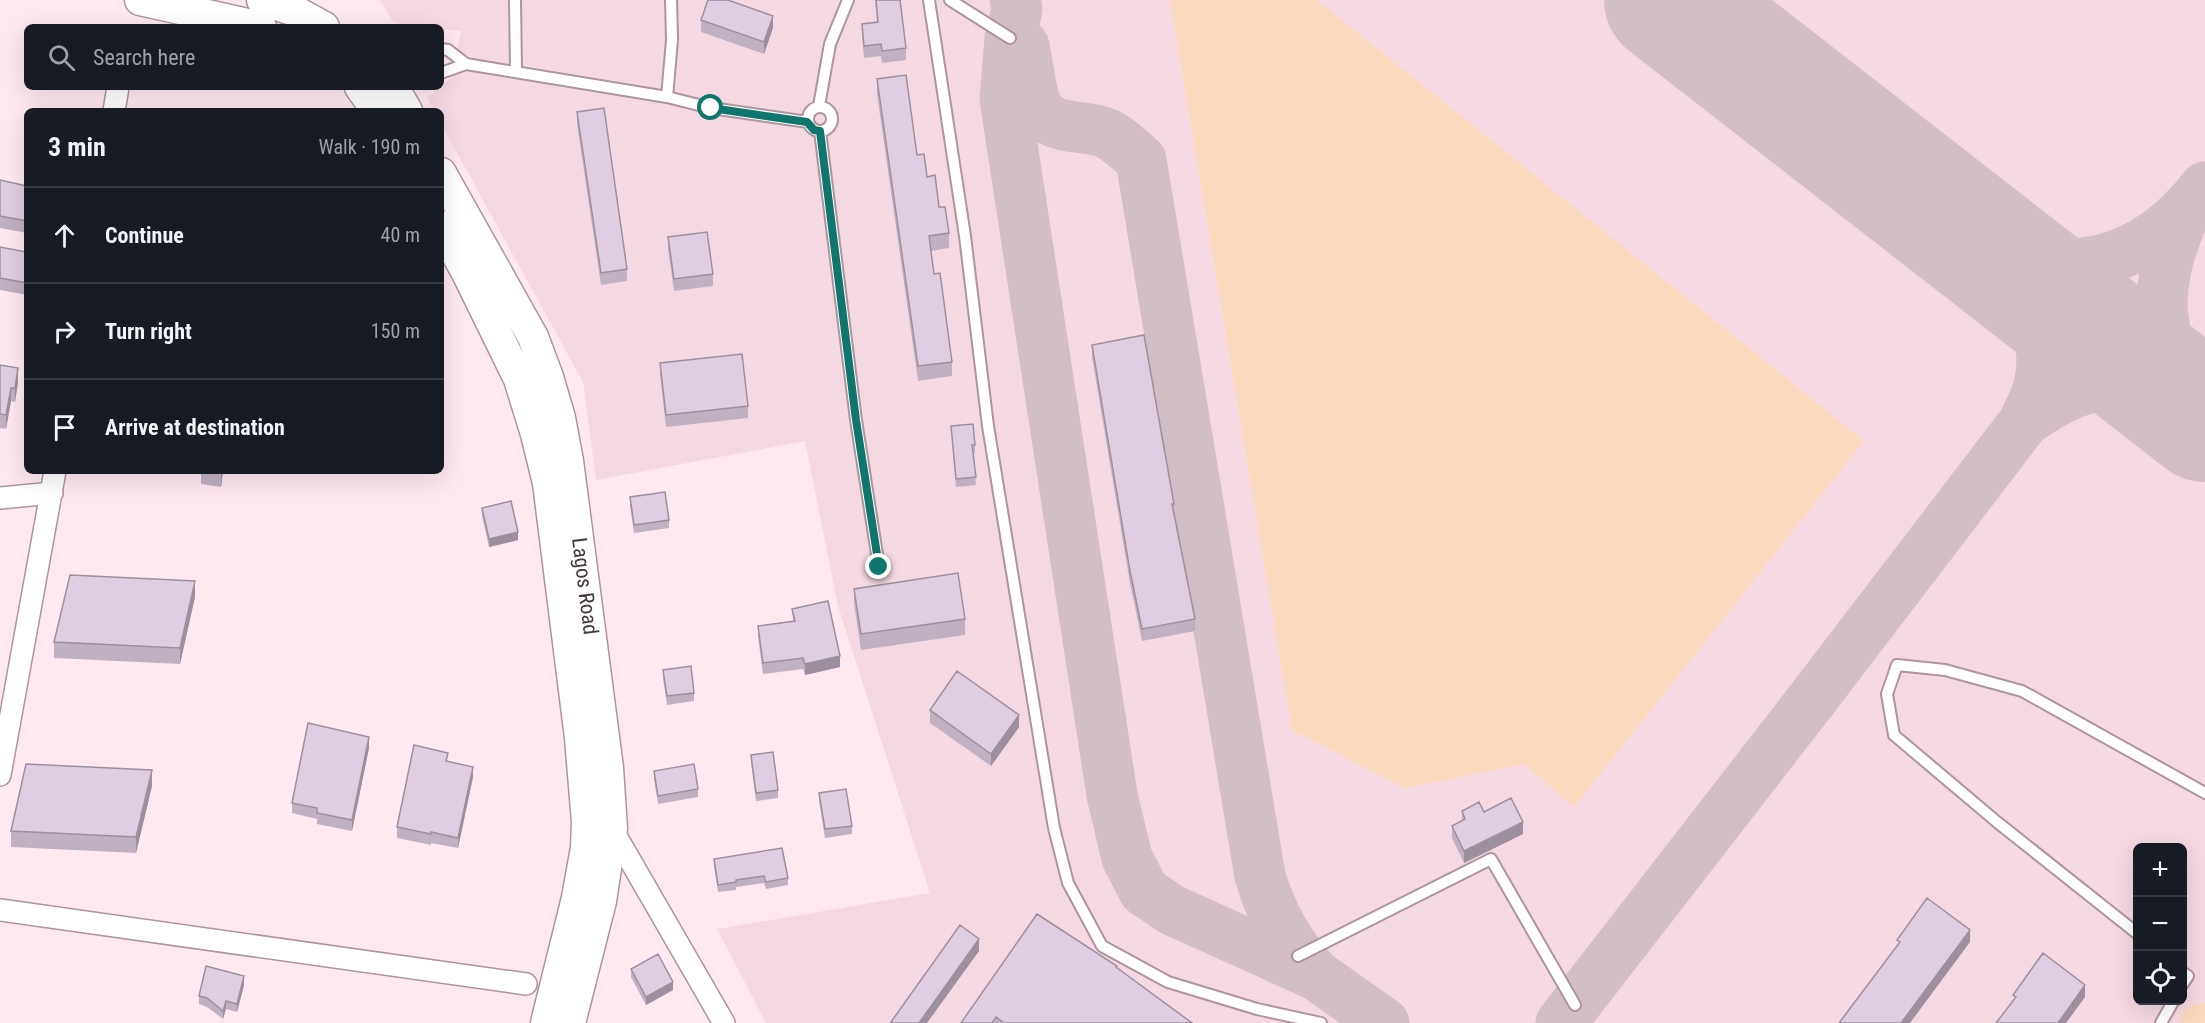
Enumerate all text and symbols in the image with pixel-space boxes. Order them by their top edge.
search box [24,24,444,90]
icon: search [45,41,78,74]
text: Search here [93,45,195,70]
route start [697,94,723,120]
text: 3 min [48,132,106,162]
text: Walk · 190 m [319,135,420,159]
icon: ahead [48,219,81,252]
text: Continue [105,223,184,248]
text: 40 m [381,223,420,247]
icon: right [48,315,81,348]
text: Turn right [105,319,192,344]
text: 150 m [371,319,420,343]
icon: arrive [48,411,81,444]
text: Arrive at destination [105,415,285,440]
street label: Lagos Road [567,536,603,636]
route end [865,553,891,579]
map controls [2133,843,2187,1005]
button: + [2133,843,2187,897]
button: − [2133,897,2187,951]
button: locate [2133,951,2187,1005]

